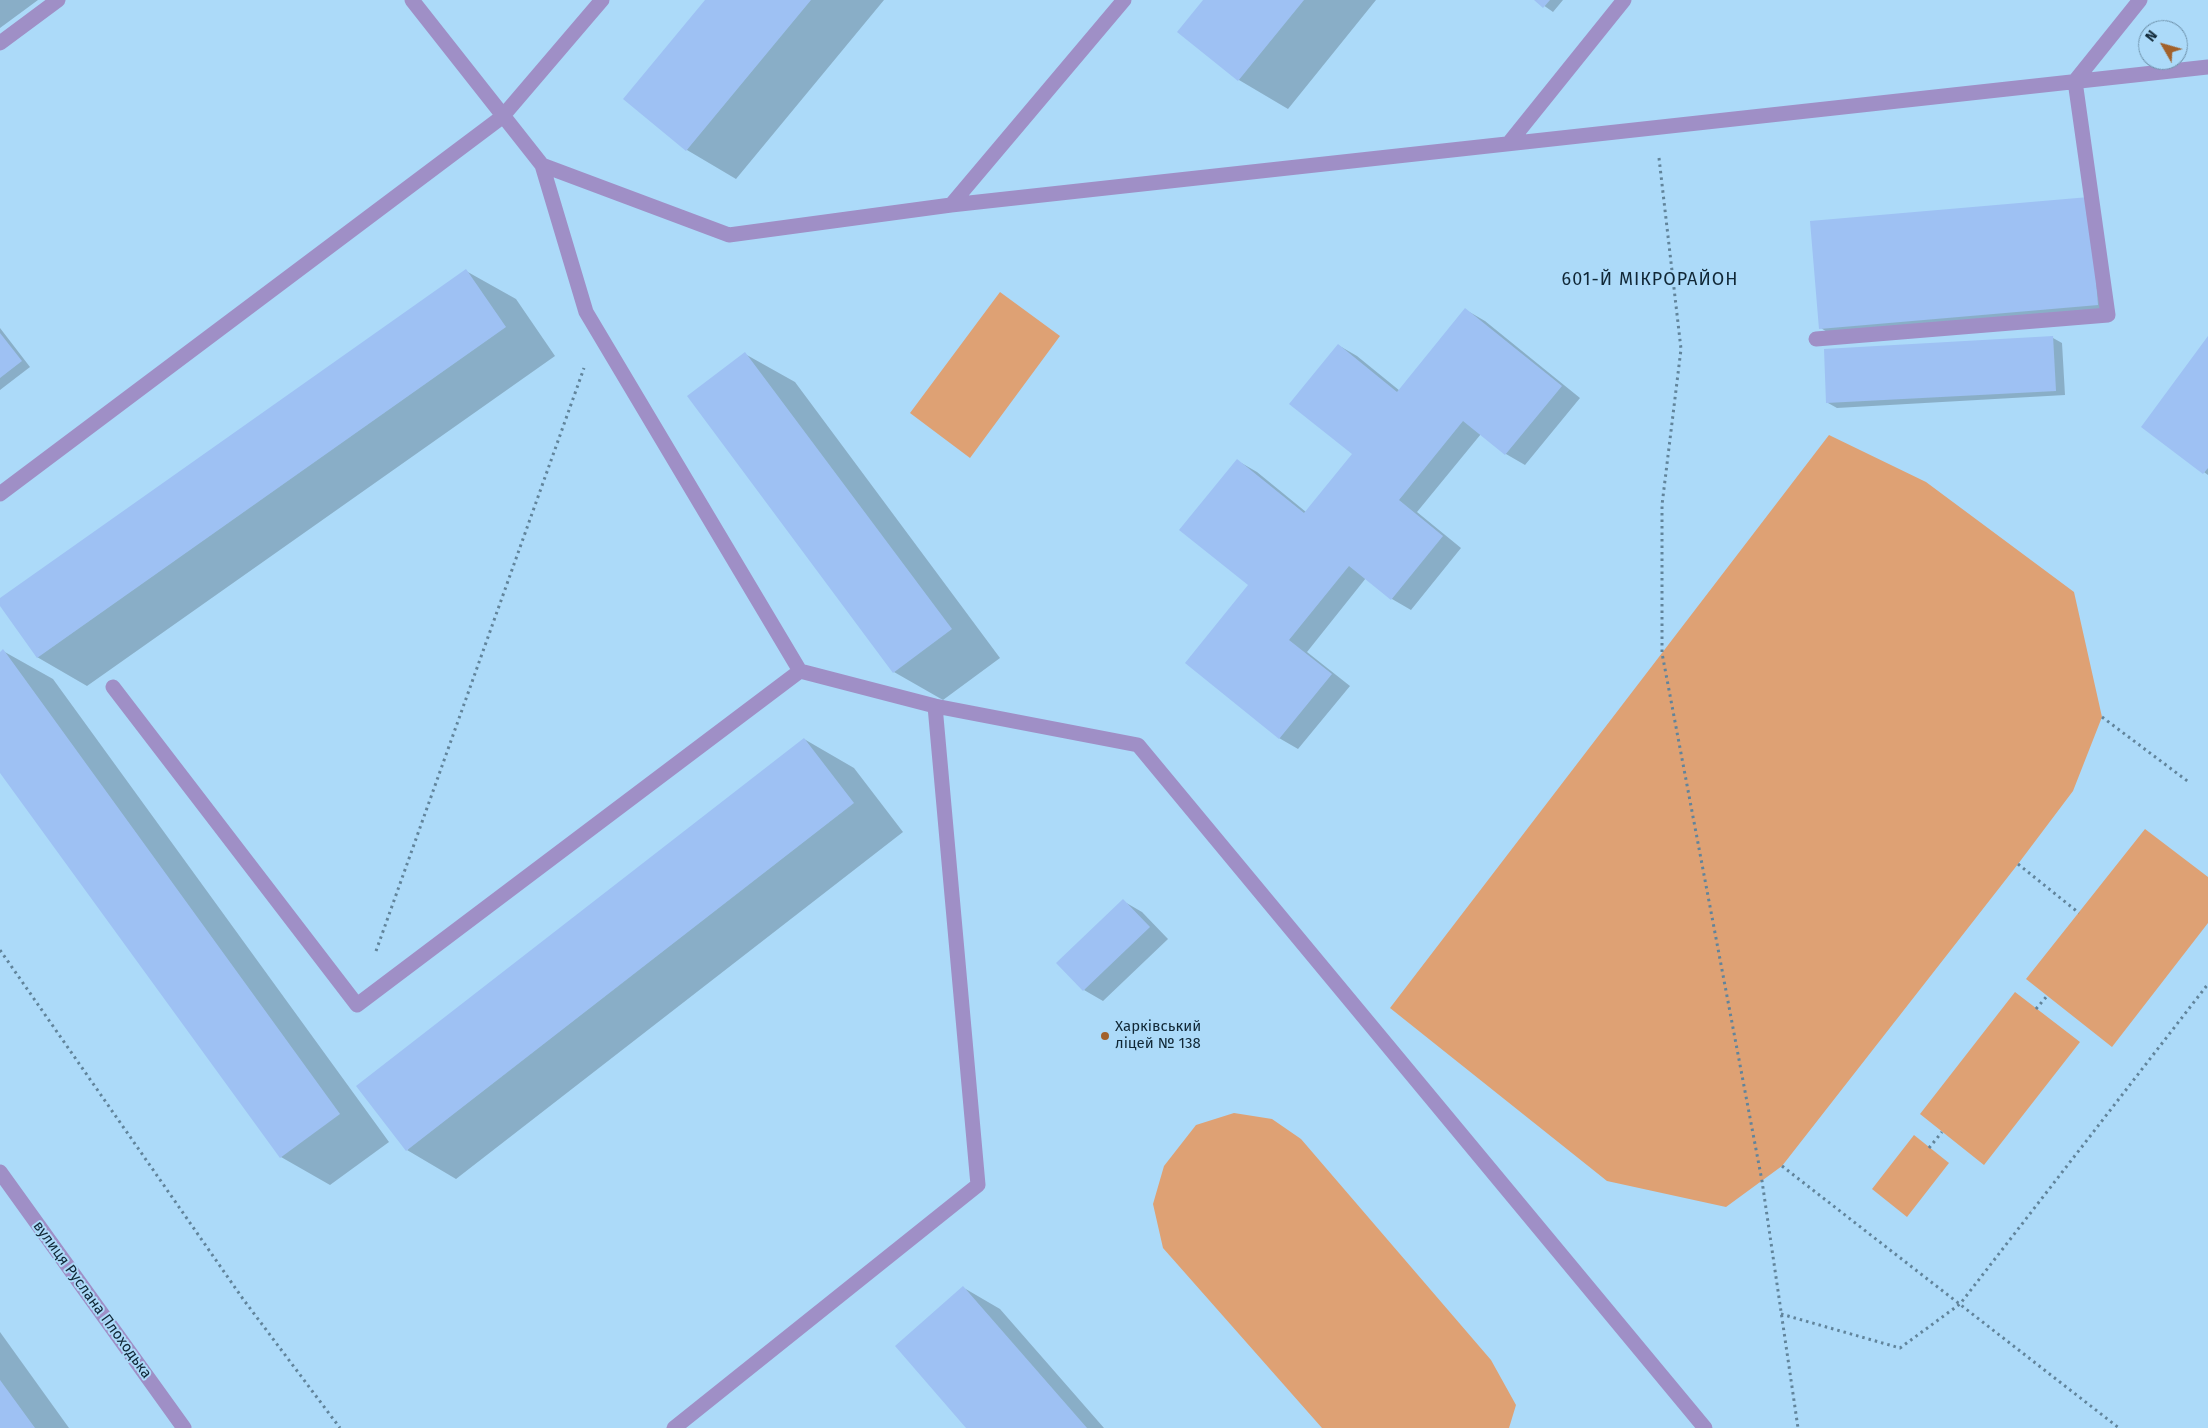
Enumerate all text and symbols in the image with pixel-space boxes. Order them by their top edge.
north arrow [2138,20,2188,70]
text: N [2142,27,2161,45]
district label: 601-Й МІКРОРАЙОН [1560,269,1740,291]
place label: Харківський ліцей № 138 [1115,1018,1201,1053]
marker: Харківський ліцей № 138 [1099,1030,1111,1042]
street label: вулиця Руслана Плоходька [29,1218,155,1382]

